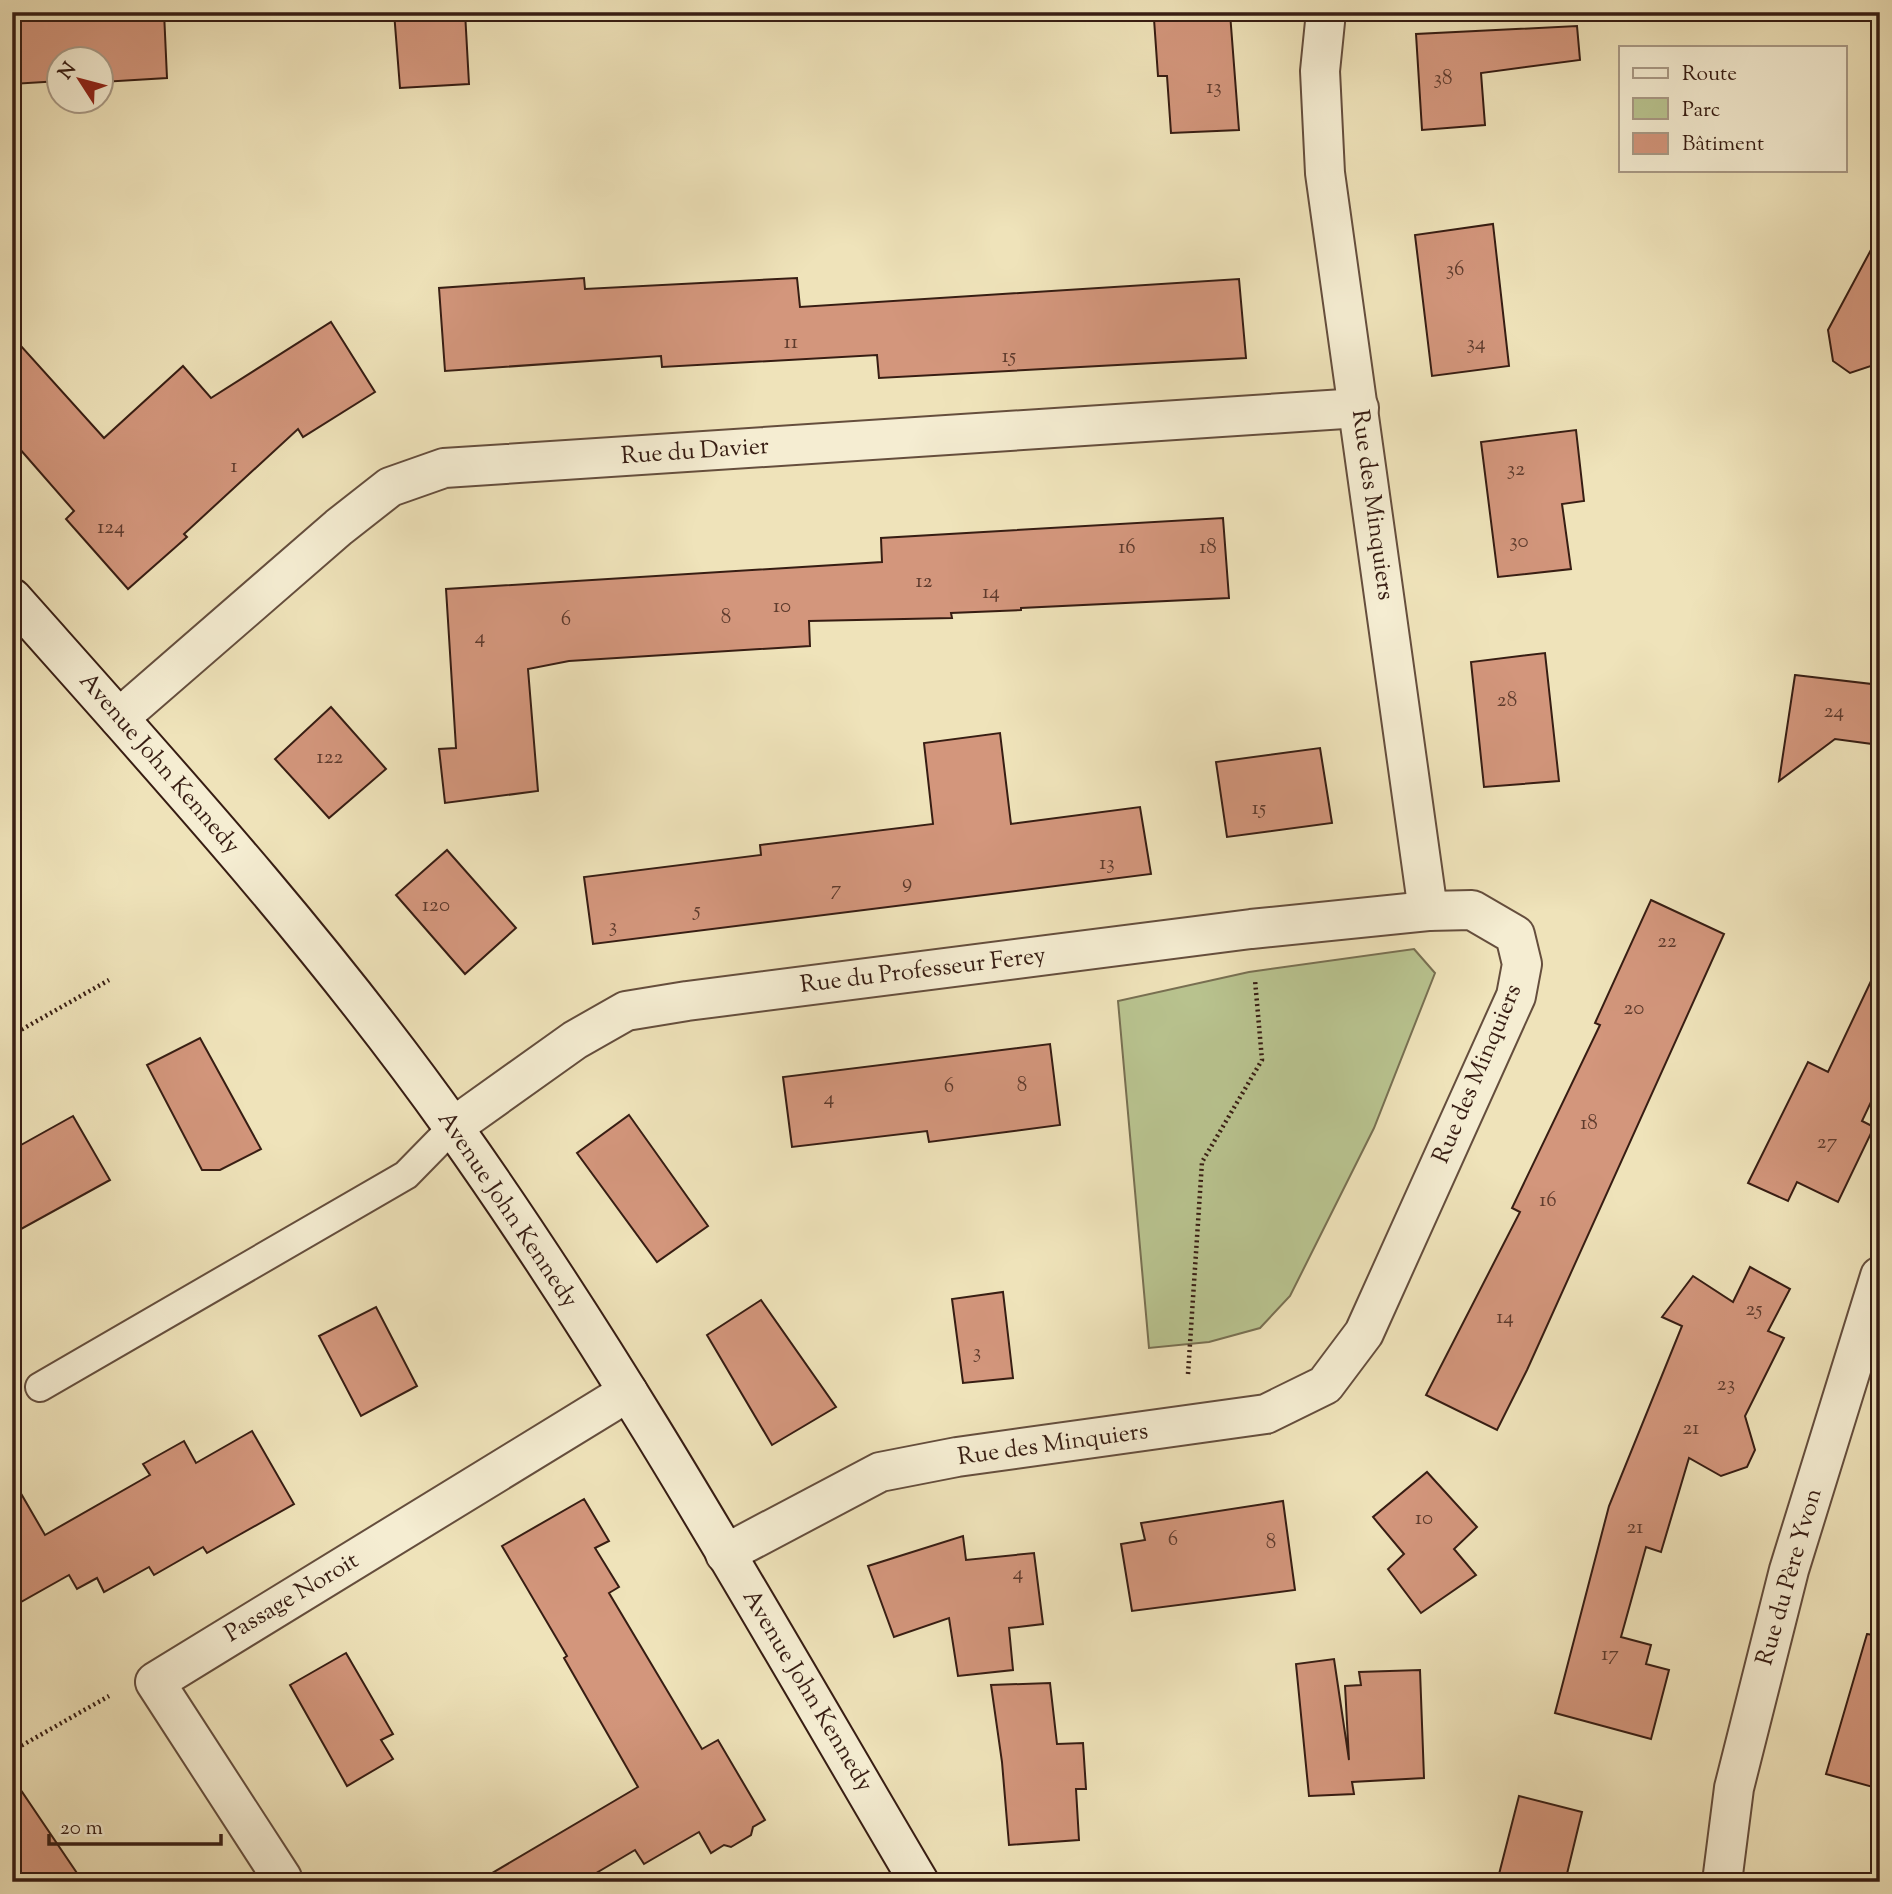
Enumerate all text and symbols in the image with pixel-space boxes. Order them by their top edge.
north arrow [46,46,116,116]
legend [1619,46,1846,172]
text: N [53,57,84,86]
text: Route [1682,60,1737,90]
house number: 38 [1434,64,1452,94]
house number: 13 [1206,73,1222,103]
text: Parc [1682,96,1720,126]
text: Bâtiment [1682,130,1764,160]
house number: 36 [1446,255,1464,285]
house number: 11 [784,328,798,358]
house number: 34 [1466,329,1486,359]
house number: 15 [1002,342,1016,372]
street label: Rue des Minquiers [1342,408,1402,602]
street label: Rue du Davier [620,430,770,474]
house number: 1 [230,452,238,482]
house number: 32 [1507,455,1525,485]
house number: 124 [97,513,125,543]
house number: 30 [1509,527,1529,557]
house number: 16 [1118,533,1136,563]
house number: 18 [1199,533,1217,563]
house number: 12 [916,567,933,597]
house number: 14 [982,578,1000,608]
house number: 10 [773,592,791,622]
house number: 8 [721,603,731,633]
house number: 6 [561,605,571,635]
house number: 4 [475,623,485,653]
street label: Avenue John Kennedy [70,666,248,862]
house number: 28 [1497,686,1517,716]
house number: 24 [1824,697,1844,727]
house number: 122 [317,743,344,773]
house number: 15 [1252,794,1266,824]
house number: 13 [1099,849,1115,879]
house number: 9 [902,868,912,898]
house number: 7 [831,875,842,905]
house number: 120 [422,891,450,921]
house number: 5 [692,896,701,926]
house number: 3 [609,912,617,942]
house number: 22 [1657,927,1677,957]
street label: Rue du Professeur Ferey [798,939,1048,1003]
street label: Rue des Minquiers [1425,979,1531,1169]
house number: 20 [1624,994,1644,1024]
house number: 8 [1017,1071,1027,1101]
house number: 6 [944,1072,954,1102]
house number: 4 [824,1084,834,1114]
street label: Avenue John Kennedy [428,1105,586,1315]
house number: 18 [1580,1109,1598,1139]
house number: 27 [1817,1128,1838,1158]
house number: 16 [1539,1186,1557,1216]
house number: 25 [1745,1295,1763,1325]
house number: 14 [1496,1303,1514,1333]
house number: 3 [973,1338,981,1368]
house number: 23 [1717,1370,1735,1400]
house number: 21 [1683,1414,1699,1444]
street label: Rue des Minquiers [956,1415,1150,1475]
street label: Rue du Père Yvon [1749,1485,1831,1669]
house number: 10 [1415,1504,1433,1534]
house number: 21 [1627,1513,1643,1543]
house number: 6 [1168,1525,1178,1555]
house number: 8 [1266,1528,1276,1558]
street label: Passage Noroit [219,1545,365,1651]
house number: 4 [1013,1559,1023,1589]
street label: Avenue John Kennedy [733,1583,881,1799]
house number: 17 [1601,1640,1619,1670]
scale bar [49,1803,220,1847]
text: 20 m [60,1814,103,1844]

